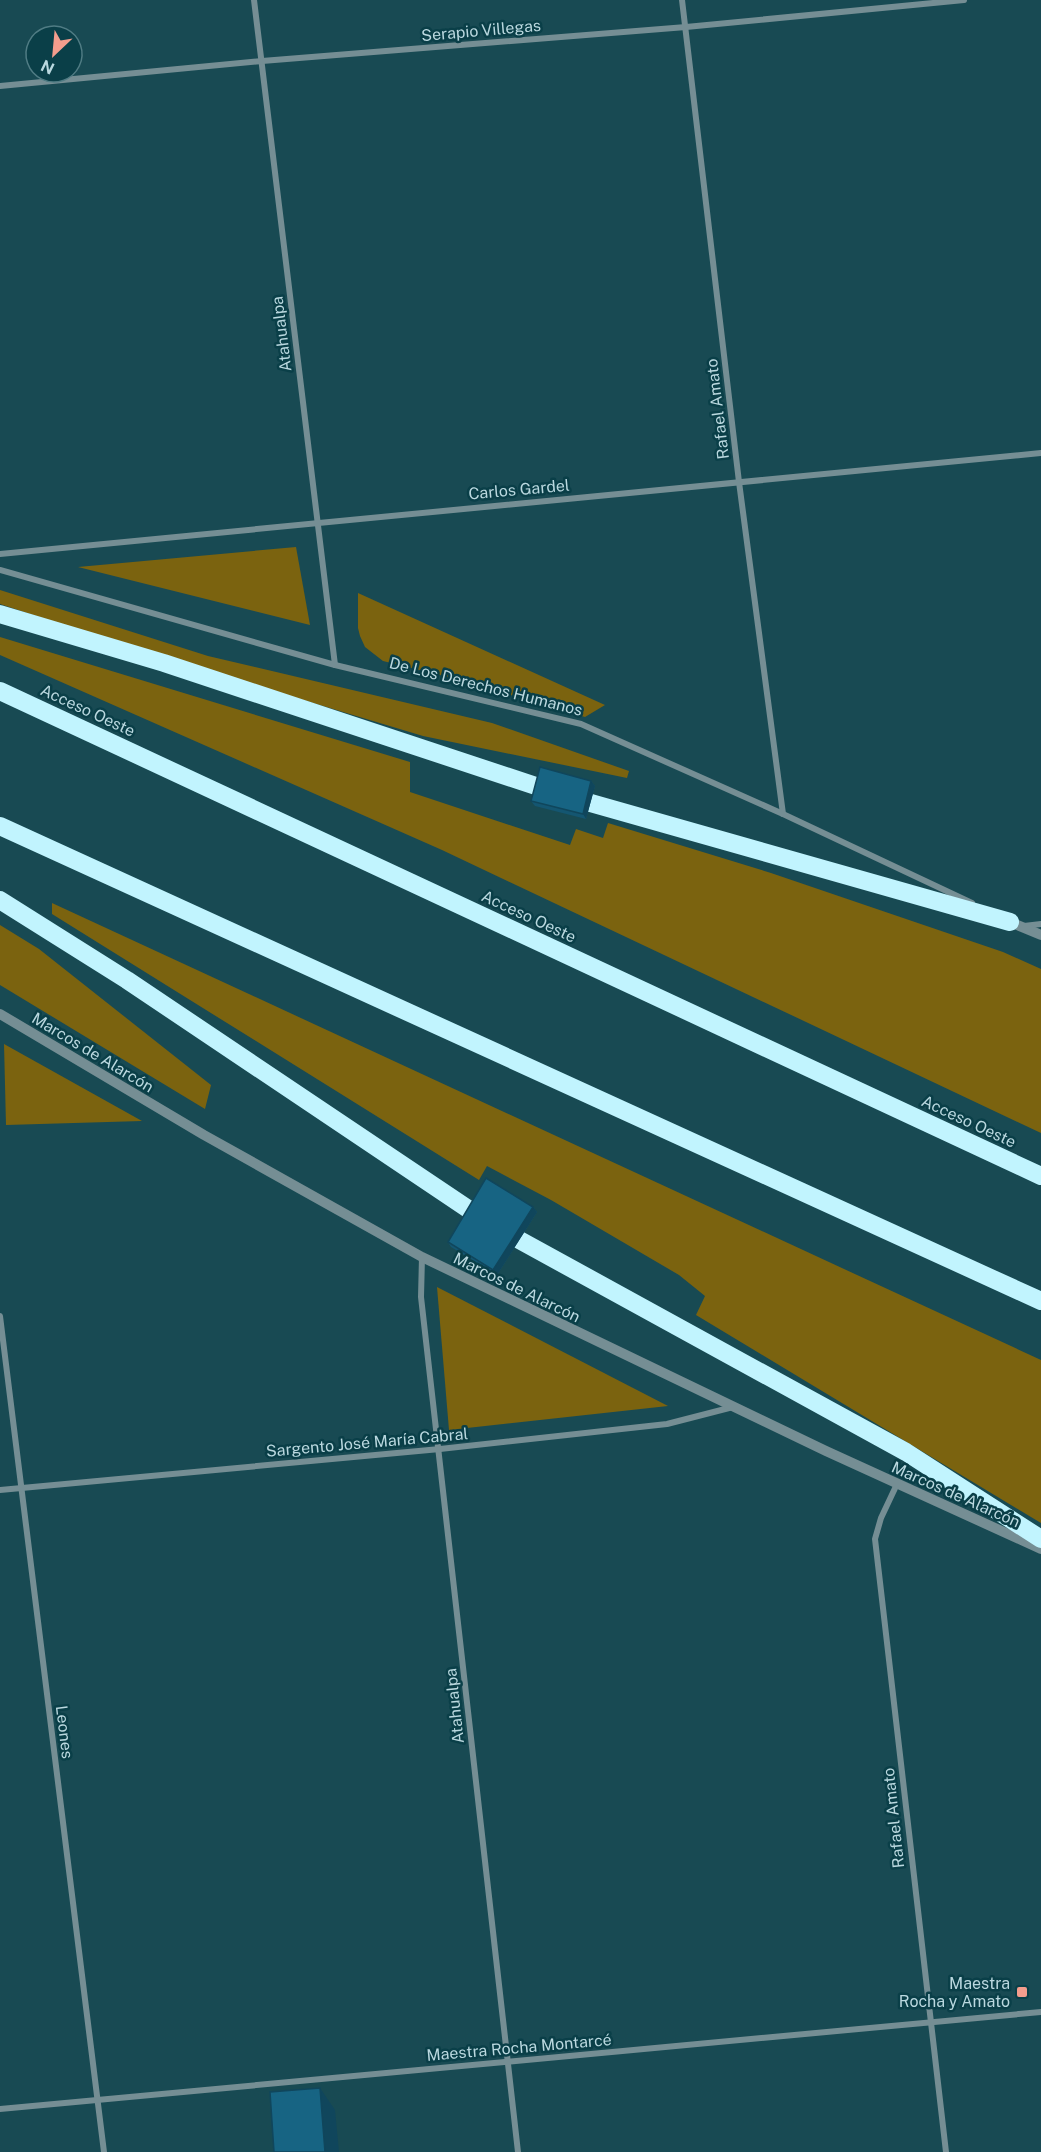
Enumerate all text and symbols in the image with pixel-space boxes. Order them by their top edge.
street label: Serapio Villegas [420,16,542,45]
north arrow [24,24,84,84]
text: N [38,56,57,78]
street label: Atahualpa [267,295,296,373]
street label: Rafael Amato [702,358,733,460]
street label: Carlos Gardel [468,476,571,503]
street label: De Los Derechos Humanos [387,653,584,720]
street label: Acceso Oeste [38,680,138,741]
street label: Acceso Oeste [479,886,579,947]
street label: Marcos de Alarcón [28,1009,157,1096]
street label: Acceso Oeste [919,1091,1019,1152]
street label: Marcos de Alarcón [450,1248,583,1326]
street label: Sargento José María Cabral [265,1424,469,1461]
street label: Marcos de Alarcón [888,1458,1023,1531]
street label: Atahualpa [441,1667,468,1745]
street label: Leones [52,1704,77,1760]
street label: Rafael Amato [879,1767,908,1869]
place label: Maestra Rocha y Amato [899,1974,1010,2011]
marker: Maestra Rocha y Amato [1015,1985,1029,1999]
street label: Maestra Rocha Montarcé [426,2030,612,2065]

